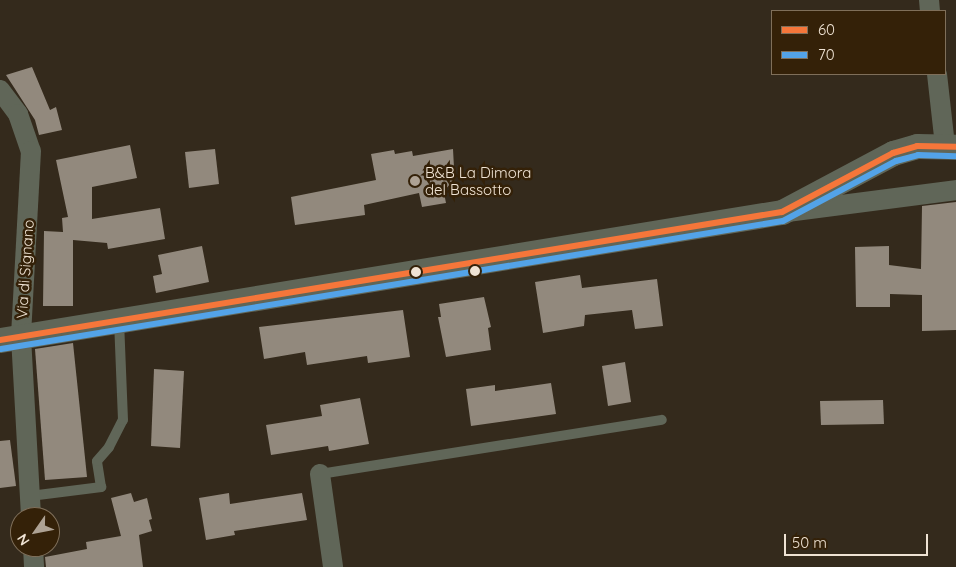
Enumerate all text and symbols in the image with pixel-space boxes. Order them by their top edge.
legend [771,10,946,75]
text: 60 [818,20,835,39]
text: 70 [818,45,835,64]
place label: B&B La Dimora del Bassotto [425,163,531,198]
marker: B&B La Dimora del Bassotto [409,175,421,187]
street label: Via di Signano [13,219,37,319]
unlabelled marker [470,266,480,276]
unlabelled marker [411,267,421,277]
north arrow [10,507,60,557]
scale bar [786,524,930,556]
text: N [13,530,34,549]
text: 50 m [792,533,827,552]

